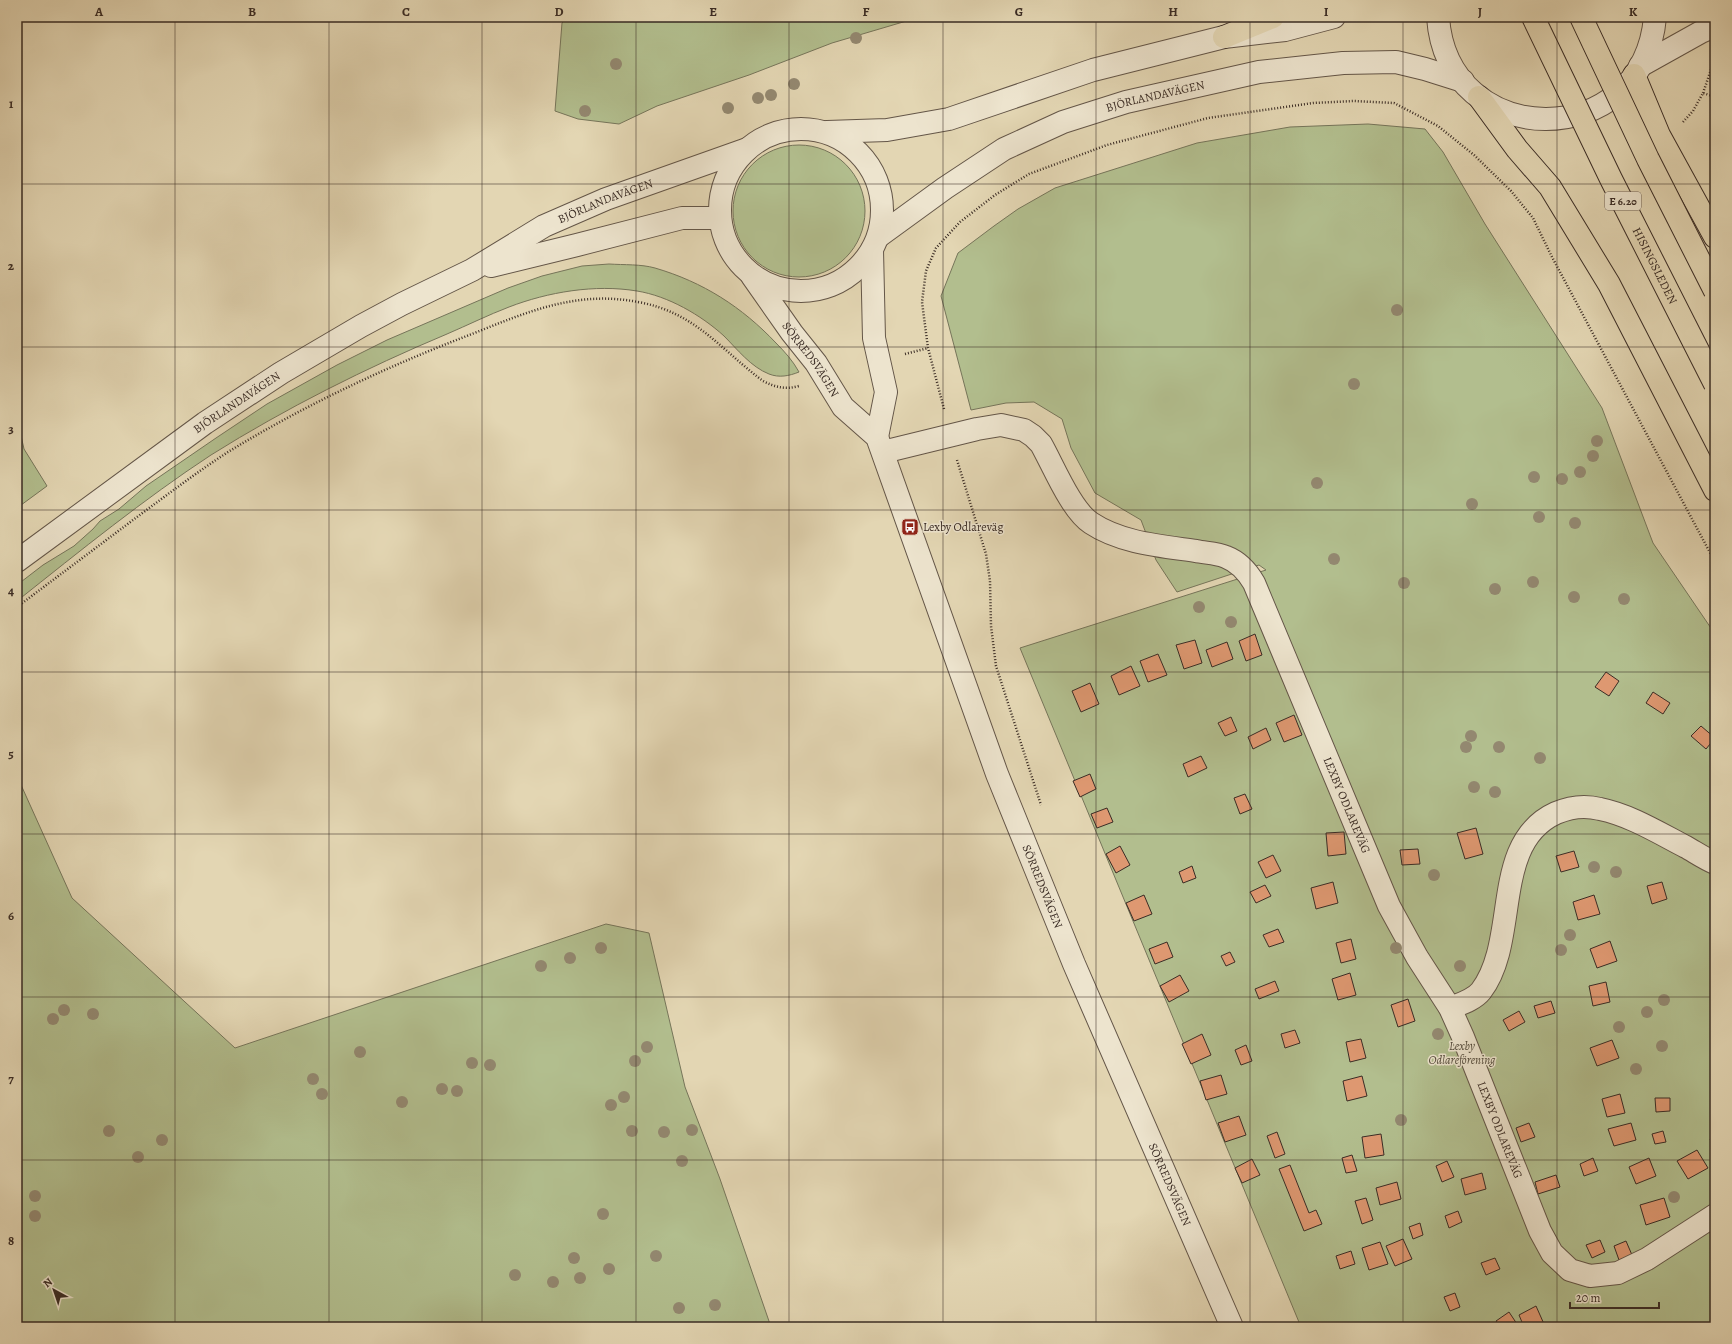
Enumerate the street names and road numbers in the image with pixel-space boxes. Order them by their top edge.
street label: BJÖRLANDAVÄGEN [1104,76,1206,116]
street label: BJÖRLANDAVÄGEN [555,175,655,227]
road number: E 6.20 [1605,192,1641,210]
street label: HISINGSLEDEN [1629,224,1681,307]
street label: SÖRREDSVÄGEN [779,319,843,400]
street label: BJÖRLANDAVÄGEN [190,368,284,437]
street label: LEXBY ODLAREVÄG [1320,754,1374,856]
street label: SÖRREDSVÄGEN [1018,842,1067,931]
street label: LEXBY ODLAREVÄG [1473,1079,1526,1181]
street label: SÖRREDSVÄGEN [1145,1140,1195,1228]

